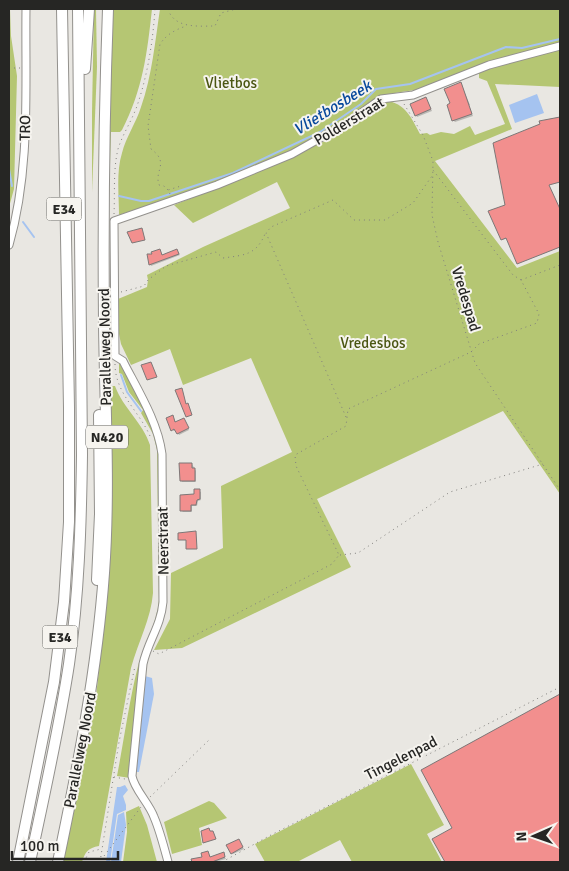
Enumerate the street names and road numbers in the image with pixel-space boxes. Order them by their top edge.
street label: Polderstraat [311,93,387,149]
street label: TRO [16,115,34,141]
road number: E34 [46,198,82,220]
street label: Vredespad [448,265,484,333]
street label: Parallelweg Noord [95,288,115,406]
road number: N420 [86,426,128,448]
street label: Neerstraat [153,507,173,575]
road number: E34 [42,626,78,649]
street label: Parallelweg Noord [60,691,100,809]
street label: Tingelenpad [362,732,440,784]

